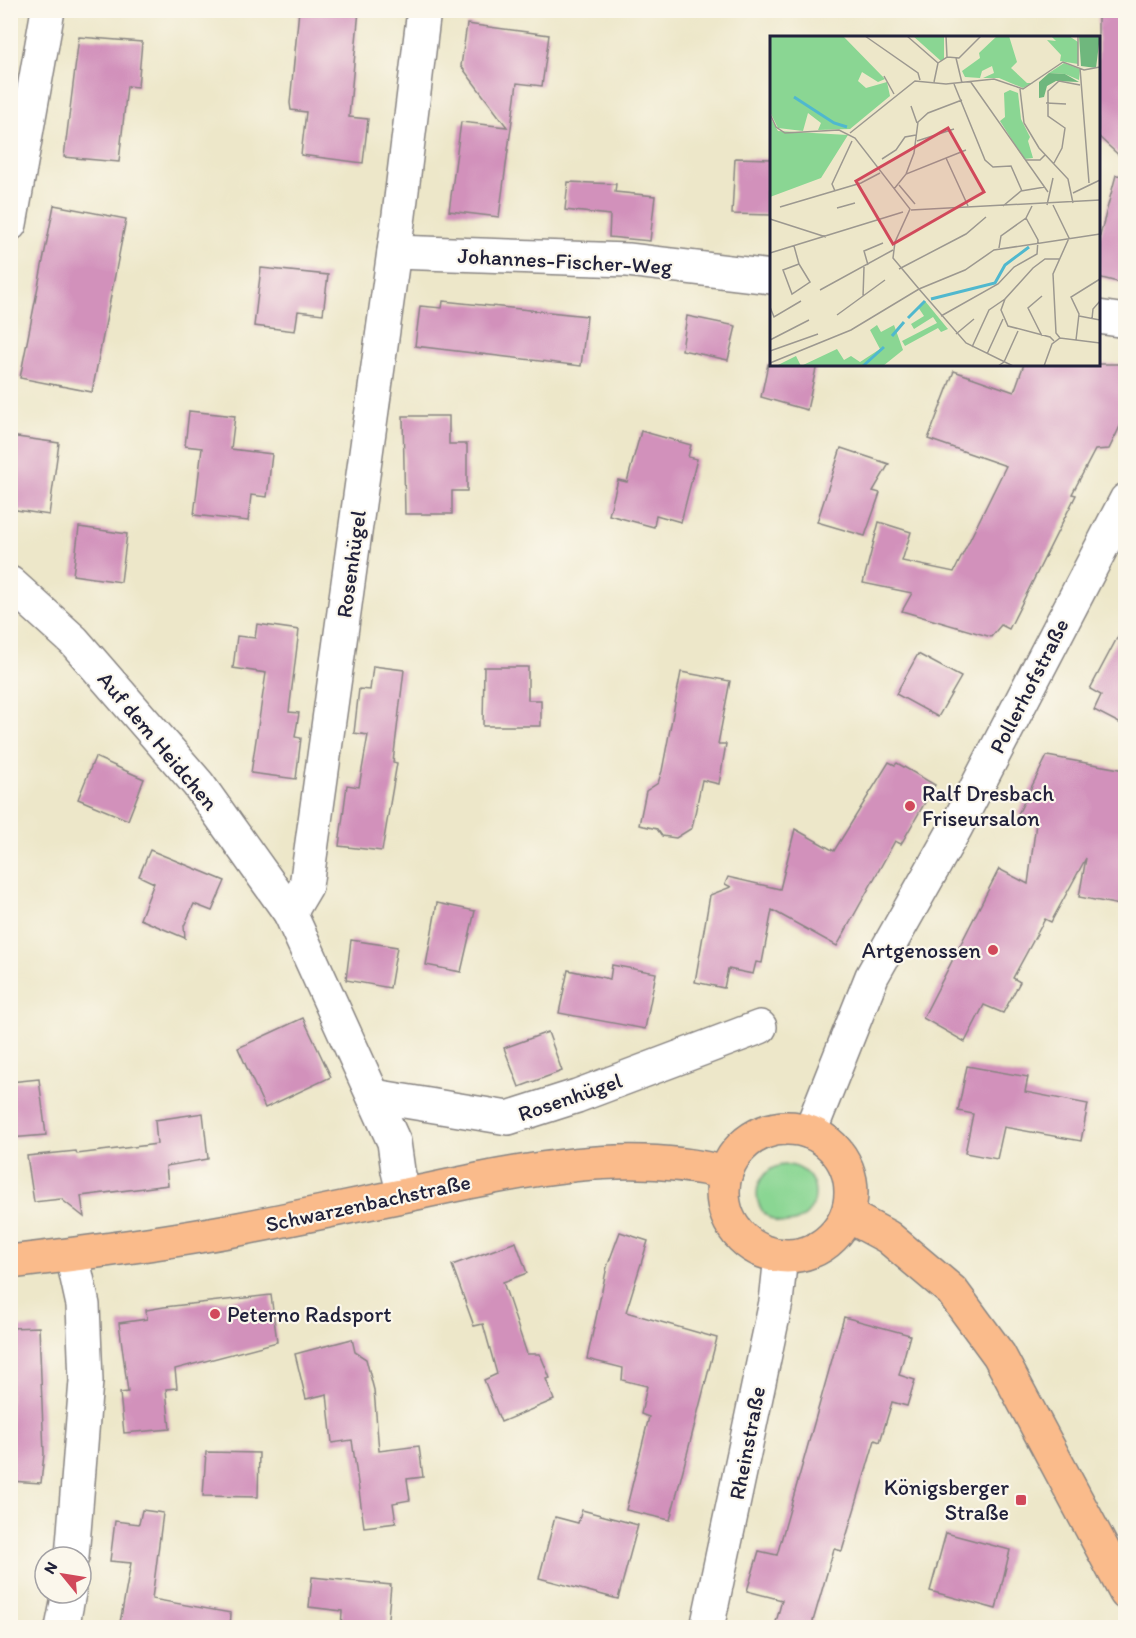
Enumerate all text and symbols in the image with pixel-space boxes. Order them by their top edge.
inset map [770,36,1100,366]
street label: Johannes-Fischer-Weg [457,242,674,280]
street label: Rosenhügel [330,508,372,620]
street label: Pollerhofstraße [983,614,1075,758]
street label: Auf dem Heidchen [92,666,224,816]
place label: Ralf Dresbach Friseursalon [922,780,1054,832]
marker: Ralf Dresbach Friseursalon [903,799,917,813]
place label: Artgenossen [862,937,982,964]
marker: Artgenossen [986,943,1000,957]
street label: Rosenhügel [514,1067,626,1127]
street label: Schwarzenbachstraße [263,1168,473,1238]
place label: Peterno Radsport [227,1301,391,1328]
marker: Peterno Radsport [208,1307,222,1321]
street label: Rheinstraße [723,1384,771,1502]
place label: Königsberger Straße [884,1474,1009,1526]
marker: Königsberger Straße [1014,1493,1028,1507]
north arrow [33,1545,93,1605]
text: N [40,1558,61,1577]

